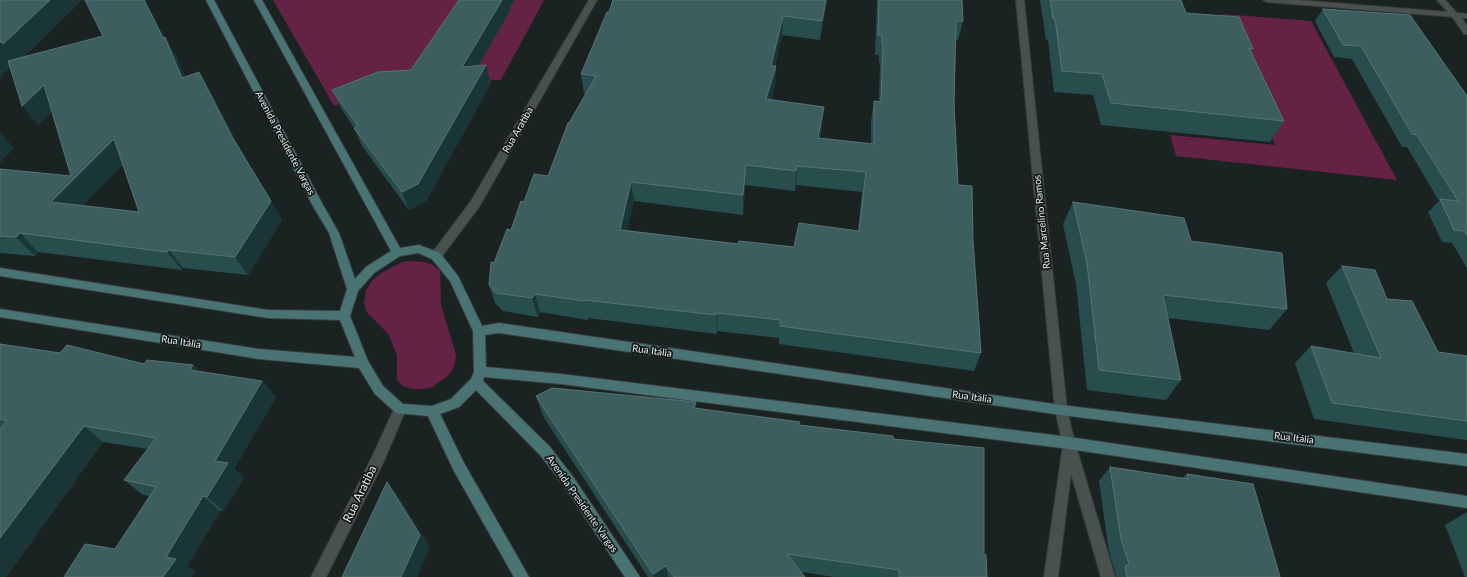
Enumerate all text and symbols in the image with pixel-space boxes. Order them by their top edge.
street label: Avenida Presidente Vargas [252,89,318,197]
street label: Rua Aratiba [500,105,536,155]
street label: Rua Marcelino Ramos [1031,174,1053,270]
street label: Rua Itália [160,333,202,351]
street label: Rua Itália [631,342,673,360]
street label: Rua Itália [951,388,993,406]
street label: Rua Itália [1273,430,1315,446]
street label: Avenida Presidente Vargas [544,453,620,555]
street label: Rua Aratiba [340,463,380,525]

